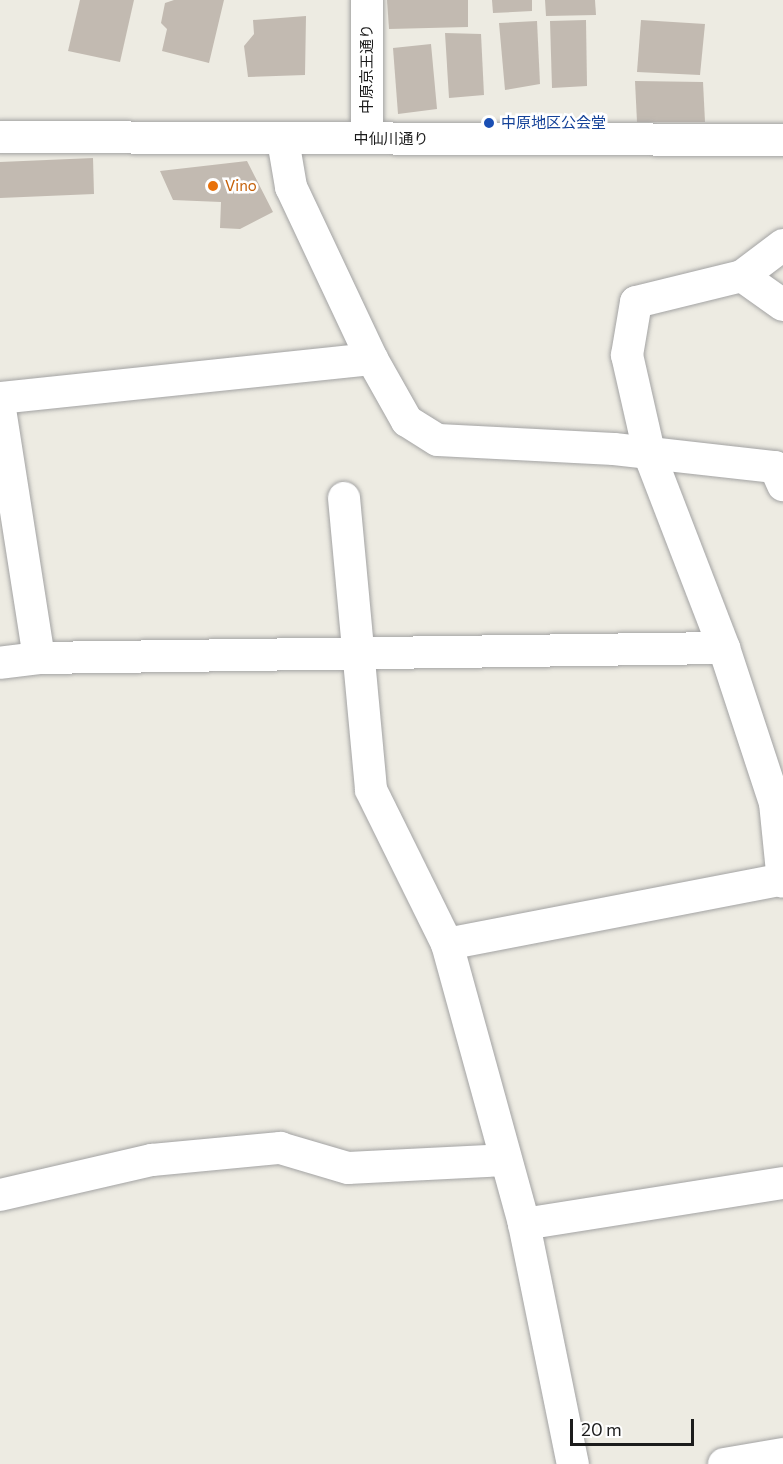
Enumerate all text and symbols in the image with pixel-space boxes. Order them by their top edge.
street label: 中原京王通り [358,24,376,114]
place label: 中原地区公会堂 [501,114,606,132]
marker: 中原地区公会堂 [482,116,496,130]
street label: 中仙川通り [354,130,428,148]
place label: Vino [225,177,257,195]
marker: Vino [206,179,220,193]
scale bar [573,1407,698,1445]
text: 20 m [581,1418,622,1440]

